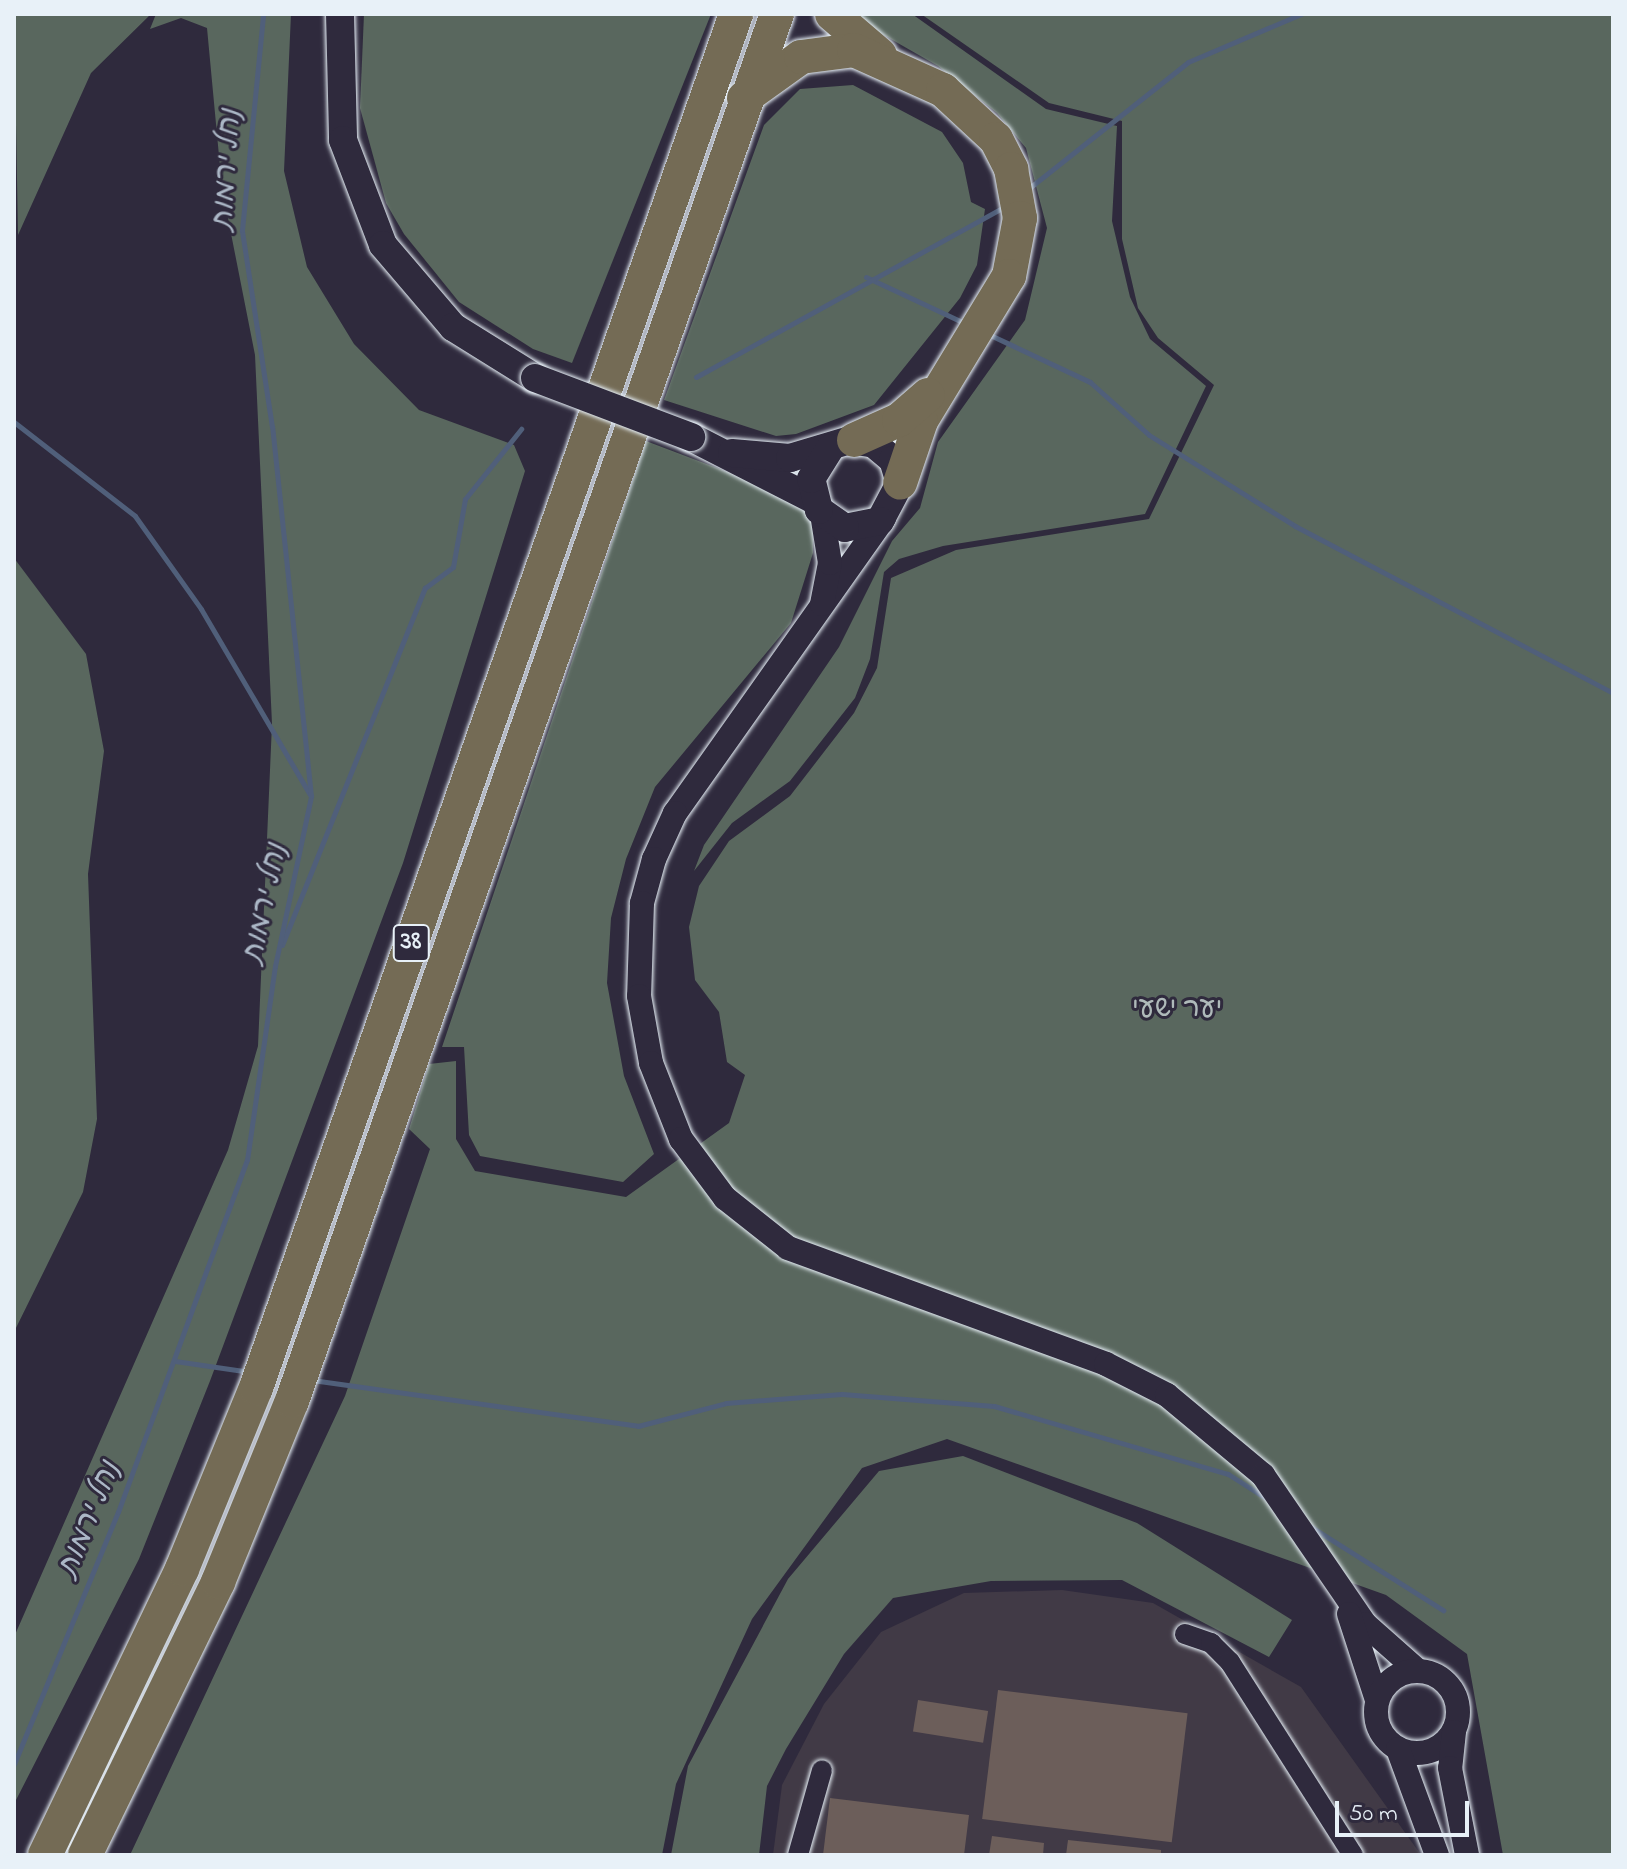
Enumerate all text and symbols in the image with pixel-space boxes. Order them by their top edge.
water label: נחל ירמות [206,108,250,232]
water label: נחל ירמות [236,841,296,967]
road number: 38 [391,921,431,965]
park label: יער ישעי [1132,993,1222,1027]
water label: נחל ירמות [51,1457,129,1583]
scale bar [1339,1785,1473,1835]
text: 50 m [1349,1797,1398,1832]

